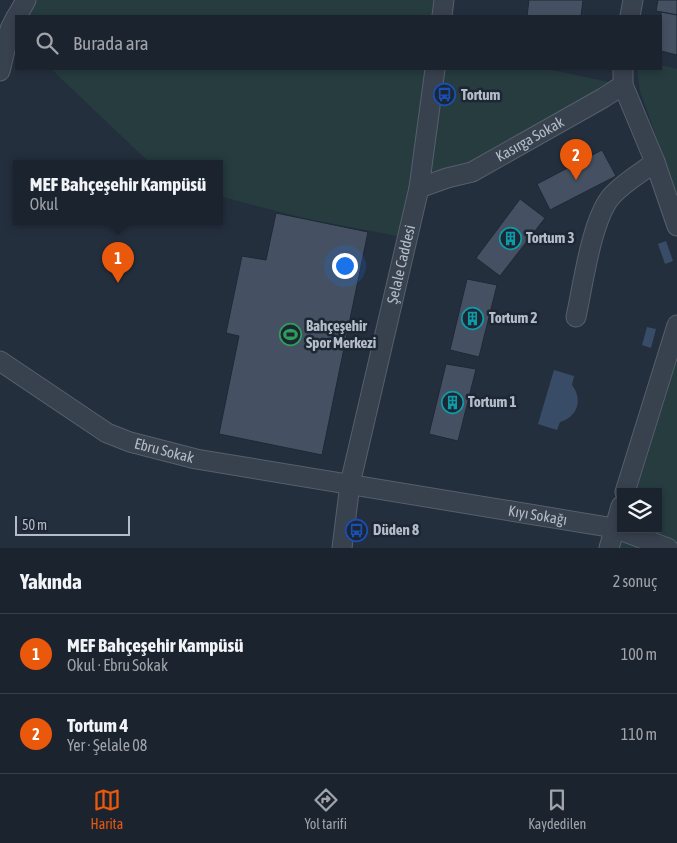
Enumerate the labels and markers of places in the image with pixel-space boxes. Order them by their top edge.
bus stop icon: Tortum [433,83,457,107]
place label: Tortum [461,86,501,103]
pin: 2 [560,139,592,180]
building icon: Tortum 3 [498,226,522,250]
place label: Tortum 3 [526,229,574,246]
pin: 1 [102,242,134,283]
building icon: Tortum 2 [461,306,485,330]
place label: Tortum 2 [489,309,537,326]
place label: Bahçeşehir Spor Merkezi [306,317,376,351]
sports icon: Bahçeşehir Spor Merkezi [278,323,302,347]
building icon: Tortum 1 [440,390,464,414]
place label: Tortum 1 [468,393,516,410]
bus stop icon: Düden 8 [345,518,369,542]
place label: Düden 8 [373,521,419,538]

